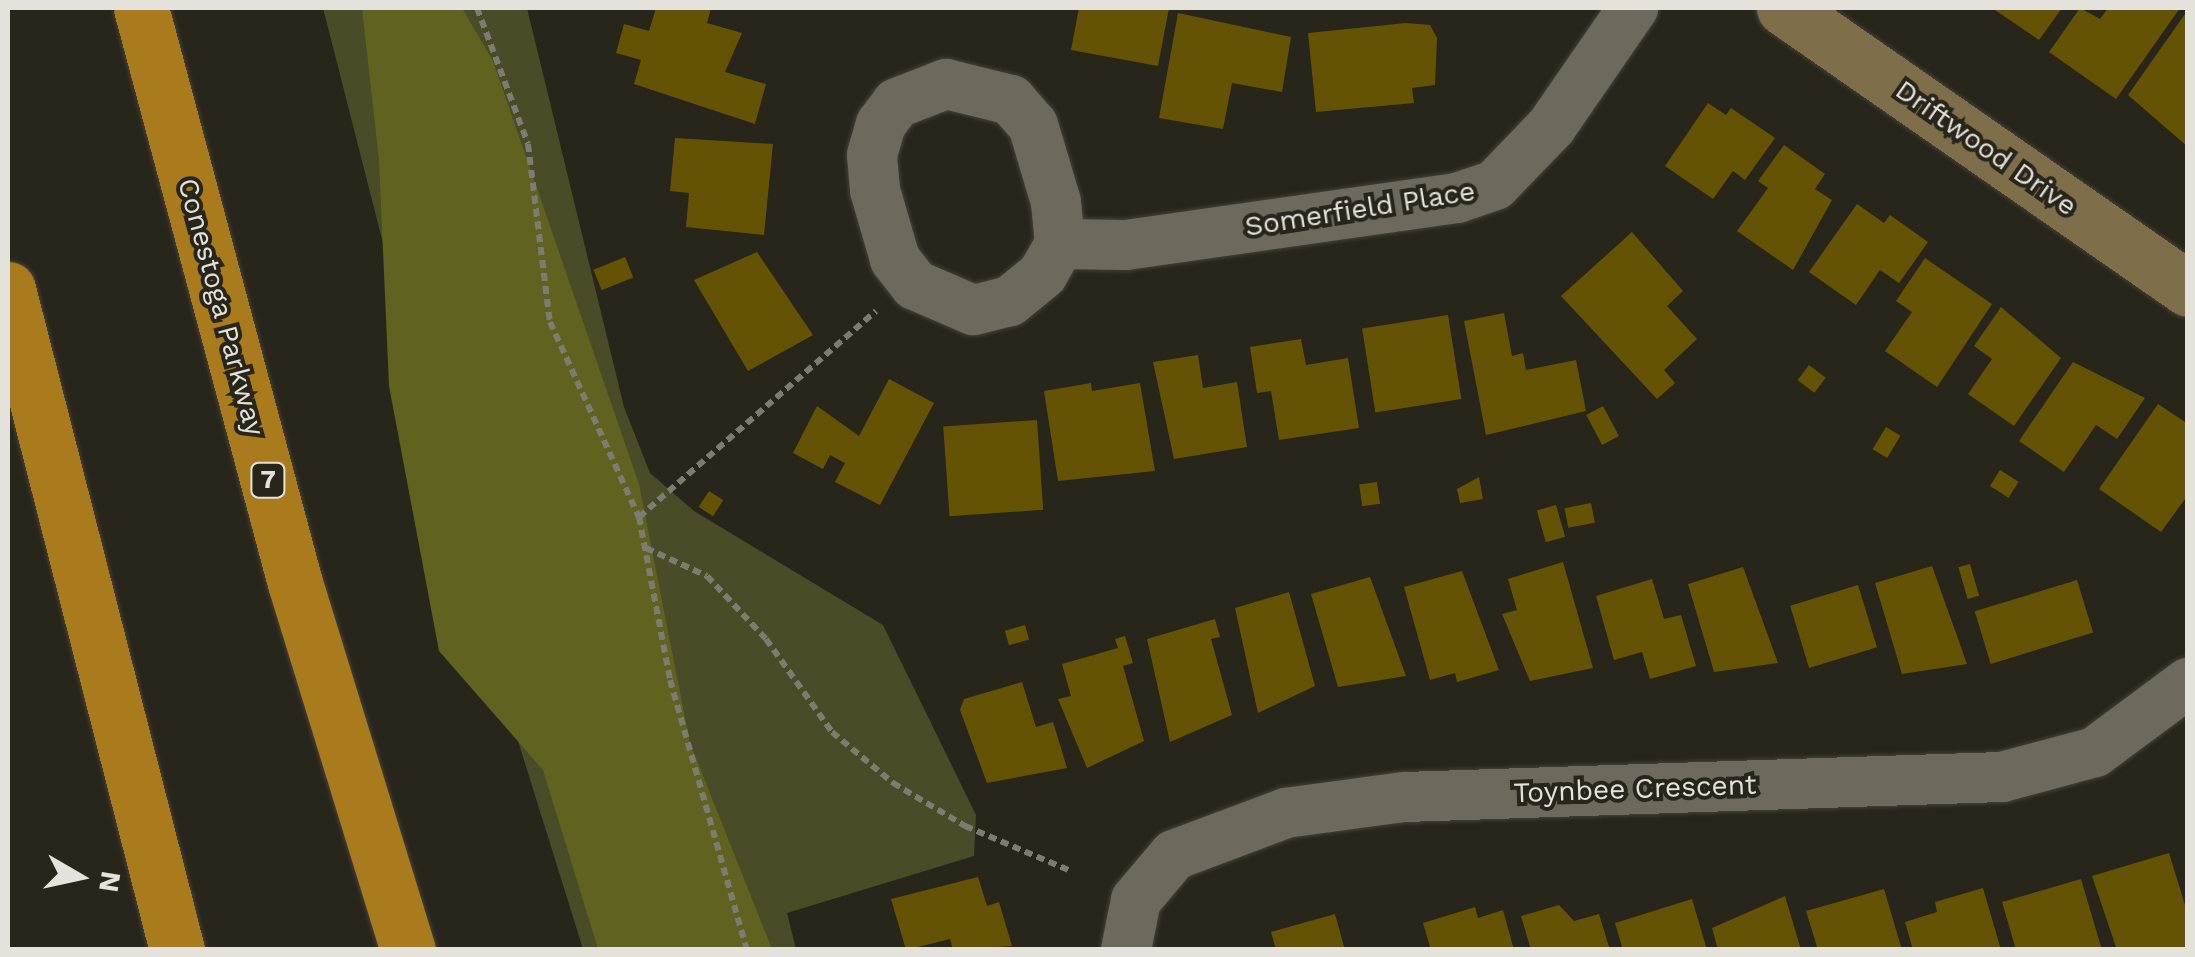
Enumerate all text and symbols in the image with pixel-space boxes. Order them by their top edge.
street label: Driftwood Drive [1889,73,2083,223]
street label: Conestoga Parkway [170,174,272,440]
street label: Somerfield Place [1242,174,1478,244]
road number: 7 [248,460,288,500]
street label: Toynbee Crescent [1513,768,1757,810]
north arrow [30,827,130,927]
text: N [92,869,128,895]

